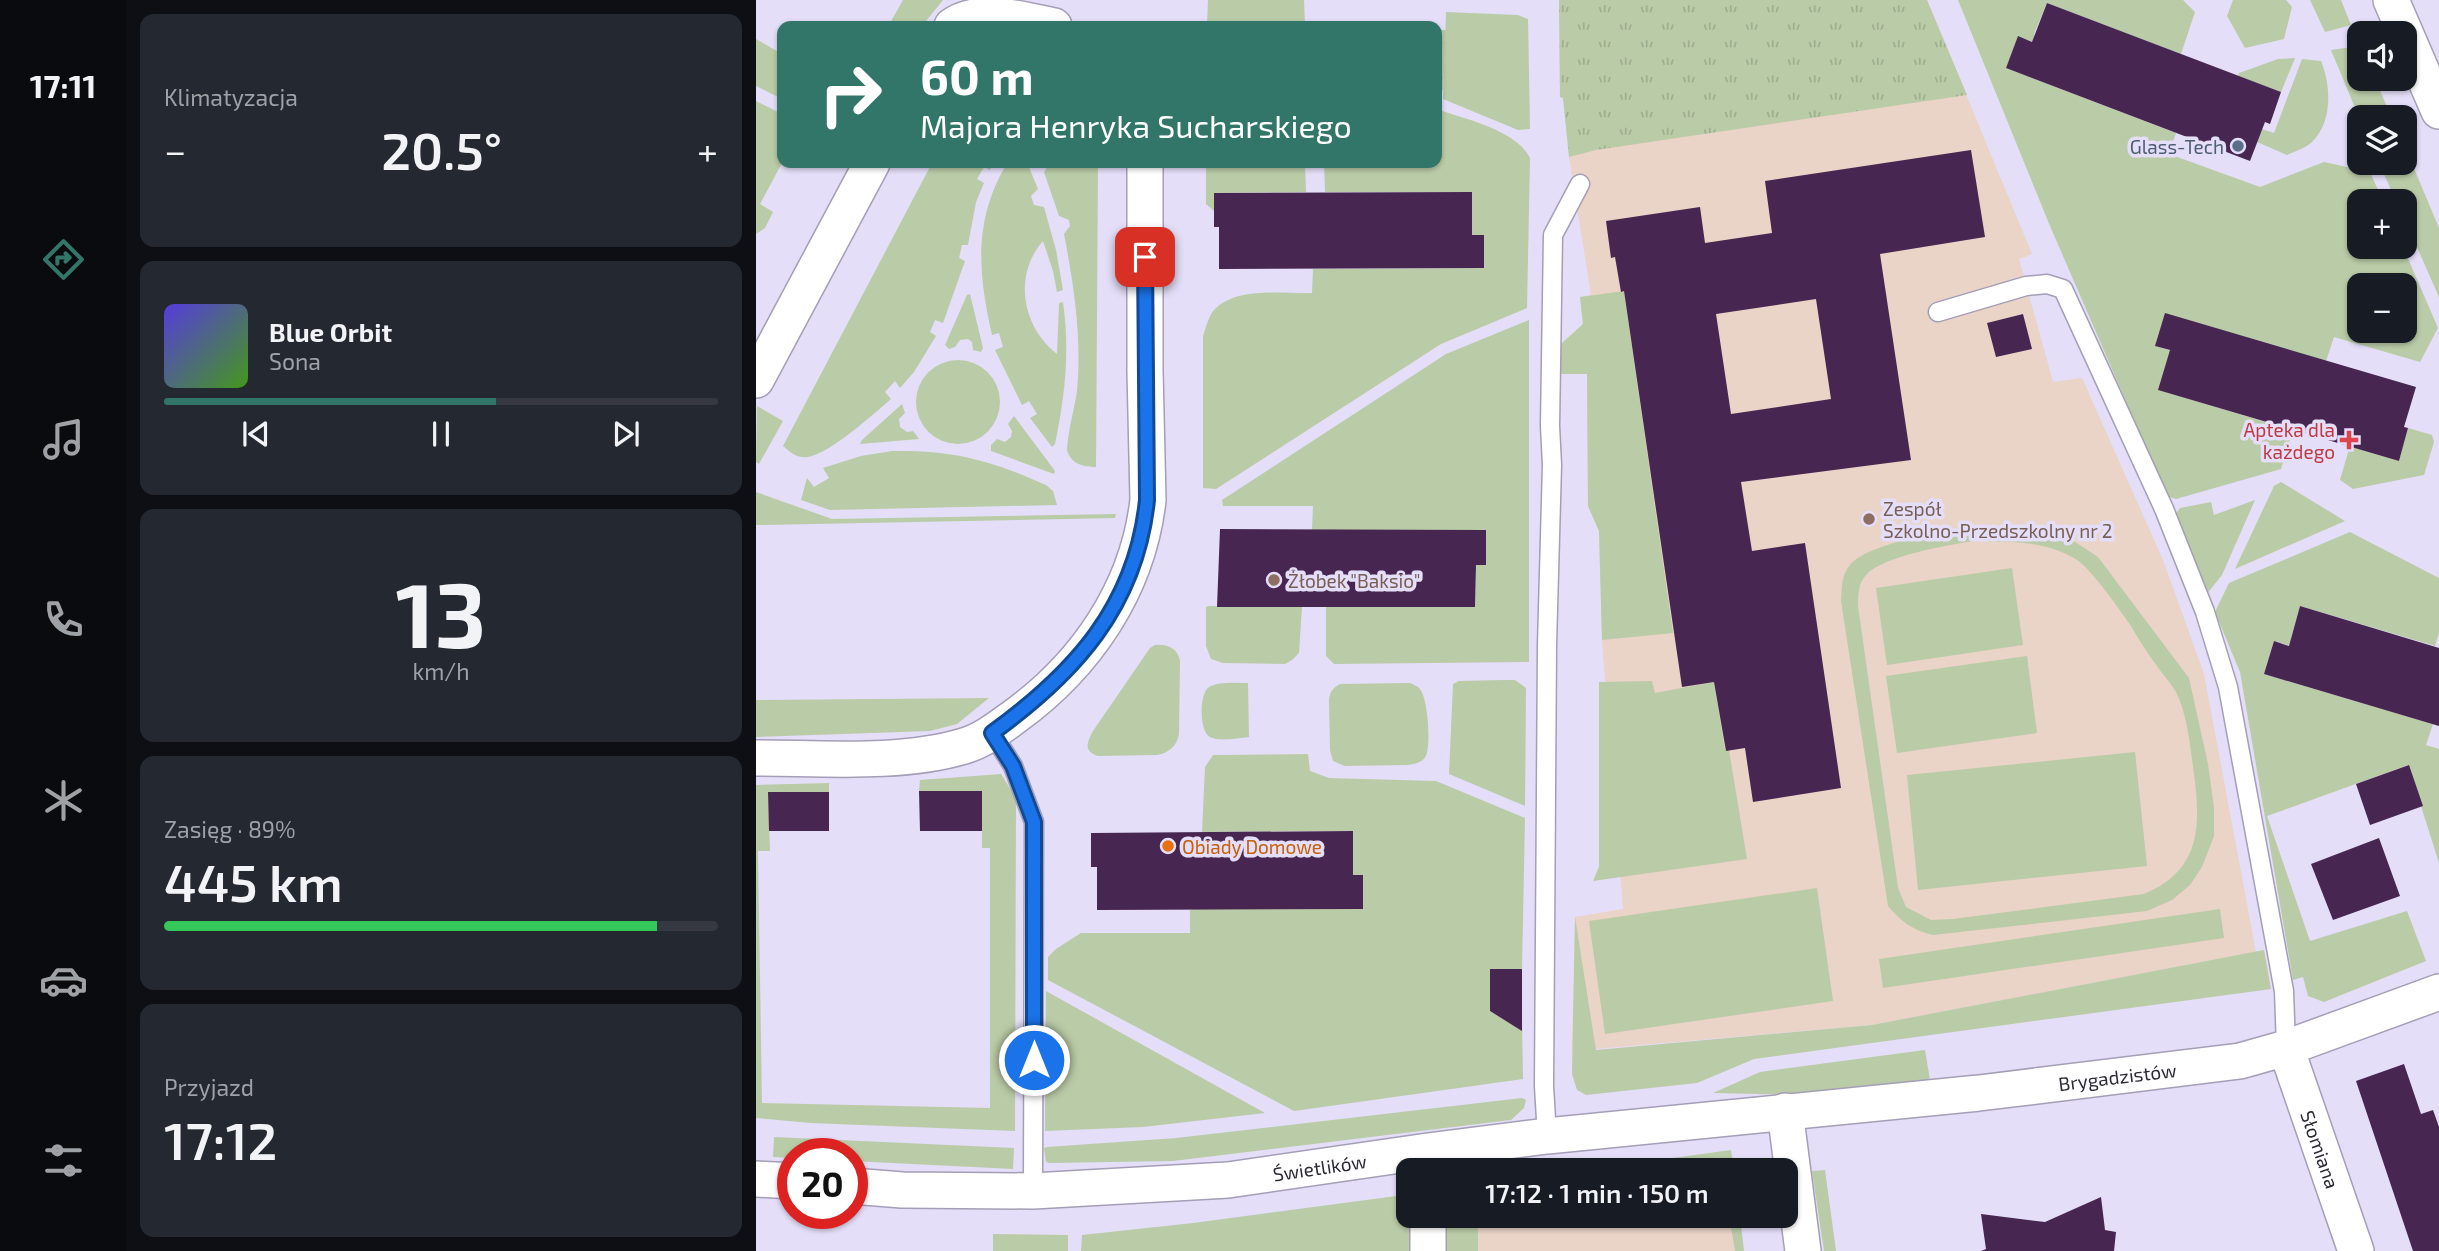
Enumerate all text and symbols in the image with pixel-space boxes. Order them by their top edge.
map controls [2347,21,2417,343]
button: sound [2347,21,2417,91]
text: 60 m [920,46,1034,105]
icon: right [805,49,896,140]
text: 17:11 [30,66,96,104]
text: Klimatyzacja [164,83,298,111]
button: layers [2347,105,2417,175]
text: Majora Henryka Sucharskiego [920,106,1352,144]
text: 20.5° [381,118,502,180]
text: − [164,127,186,173]
text: + [697,127,718,173]
place label: Glass-Tech [2130,135,2224,158]
marker: Glass-Tech [2230,138,2246,154]
button: + [2347,189,2417,259]
pin [1115,227,1175,287]
icon: directions [39,235,88,284]
icon: arrive [1126,238,1164,276]
button: − [2347,273,2417,343]
text: Blue Orbit [269,316,392,347]
text: Sona [269,347,321,375]
icon: music [39,415,88,464]
icon: previous [237,415,275,453]
icon: pause [422,415,460,453]
icon: next [607,415,645,453]
place label: Apteka dla każdego [2243,418,2335,463]
marker: Apteka dla każdego [2341,432,2357,448]
place label: Zespół Szkolno-Przedszkolny nr 2 [1883,497,2112,542]
marker: Zespół Szkolno-Przedszkolny nr 2 [1861,511,1877,527]
text: 13 [396,557,486,666]
place label: Żłobek "Baksio" [1288,569,1420,592]
marker: Żłobek "Baksio" [1266,572,1282,588]
icon: phone [39,595,88,644]
text: km/h [412,657,470,685]
icon: climate [39,776,88,825]
text: Zasięg · 89% [164,815,296,843]
place label: Obiady Domowe [1182,835,1322,858]
marker: Obiady Domowe [1160,838,1176,854]
text: 445 km [164,850,343,912]
icon: car [39,956,88,1005]
position arrow [997,1023,1071,1097]
street label: Brygadzistów [2057,1057,2178,1095]
text: Przyjazd [164,1073,254,1101]
street label: Słomiana [2297,1107,2345,1191]
text: 17:12 [164,1108,277,1170]
icon: filters [39,1136,88,1185]
speed limit sign: 20 [777,1138,868,1229]
street label: Świetlików [1271,1149,1368,1185]
text: 17:12 · 1 min · 150 m [1485,1177,1709,1208]

